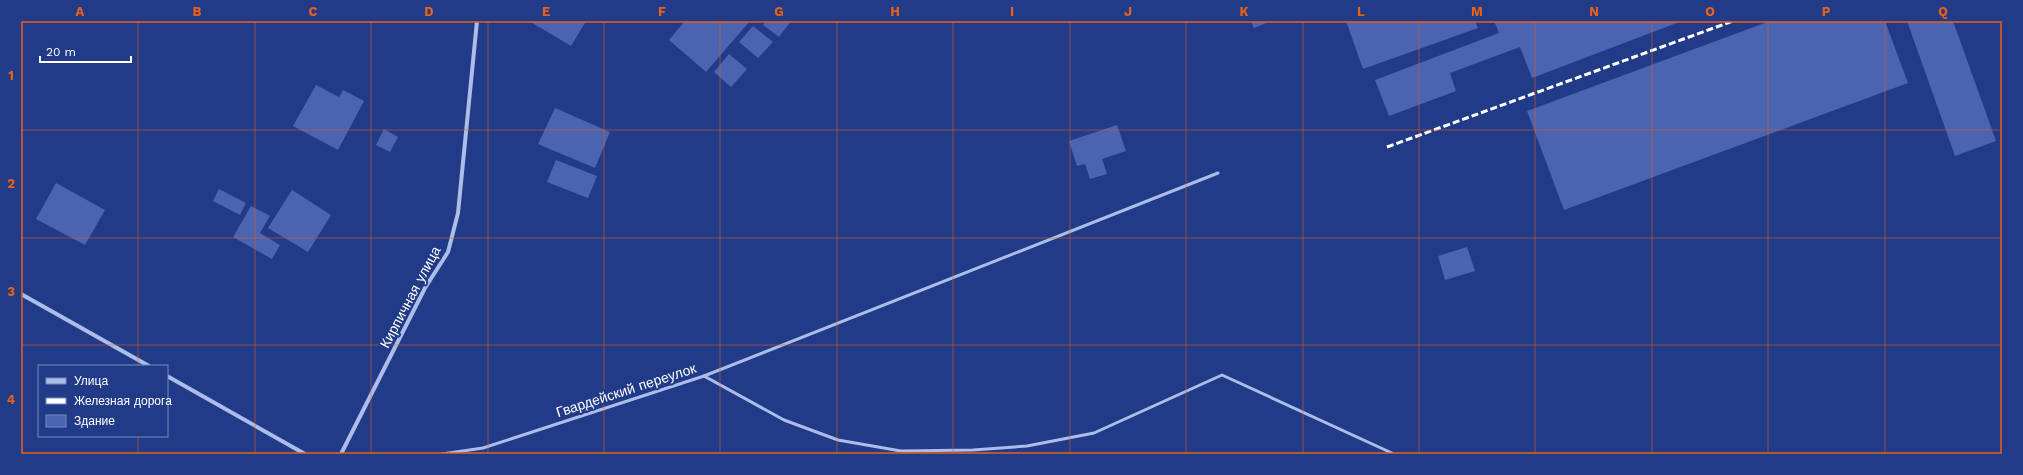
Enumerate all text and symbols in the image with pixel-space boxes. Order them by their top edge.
text: A [76,4,85,19]
text: B [193,4,202,19]
text: C [309,4,318,19]
text: D [424,4,434,19]
text: E [542,4,550,19]
text: F [658,4,666,19]
text: G [774,4,784,19]
text: H [890,4,900,19]
text: I [1010,4,1014,19]
text: J [1124,4,1132,19]
text: K [1239,4,1249,19]
text: L [1357,4,1365,19]
text: M [1471,4,1483,19]
text: N [1589,4,1599,19]
text: O [1705,4,1715,19]
text: P [1822,4,1831,19]
text: Q [1938,4,1948,19]
scale bar [40,38,131,64]
text: 20 m [46,45,76,59]
text: 1 [8,68,14,83]
text: 2 [7,176,15,191]
street label: Кирпичная улица [376,243,444,351]
text: 3 [7,284,15,299]
street label: Гвардейский переулок [554,360,699,420]
legend [38,365,168,437]
text: Улица [74,374,108,388]
text: 4 [7,392,16,407]
text: Железная дорога [74,394,172,408]
text: Здание [74,414,115,428]

